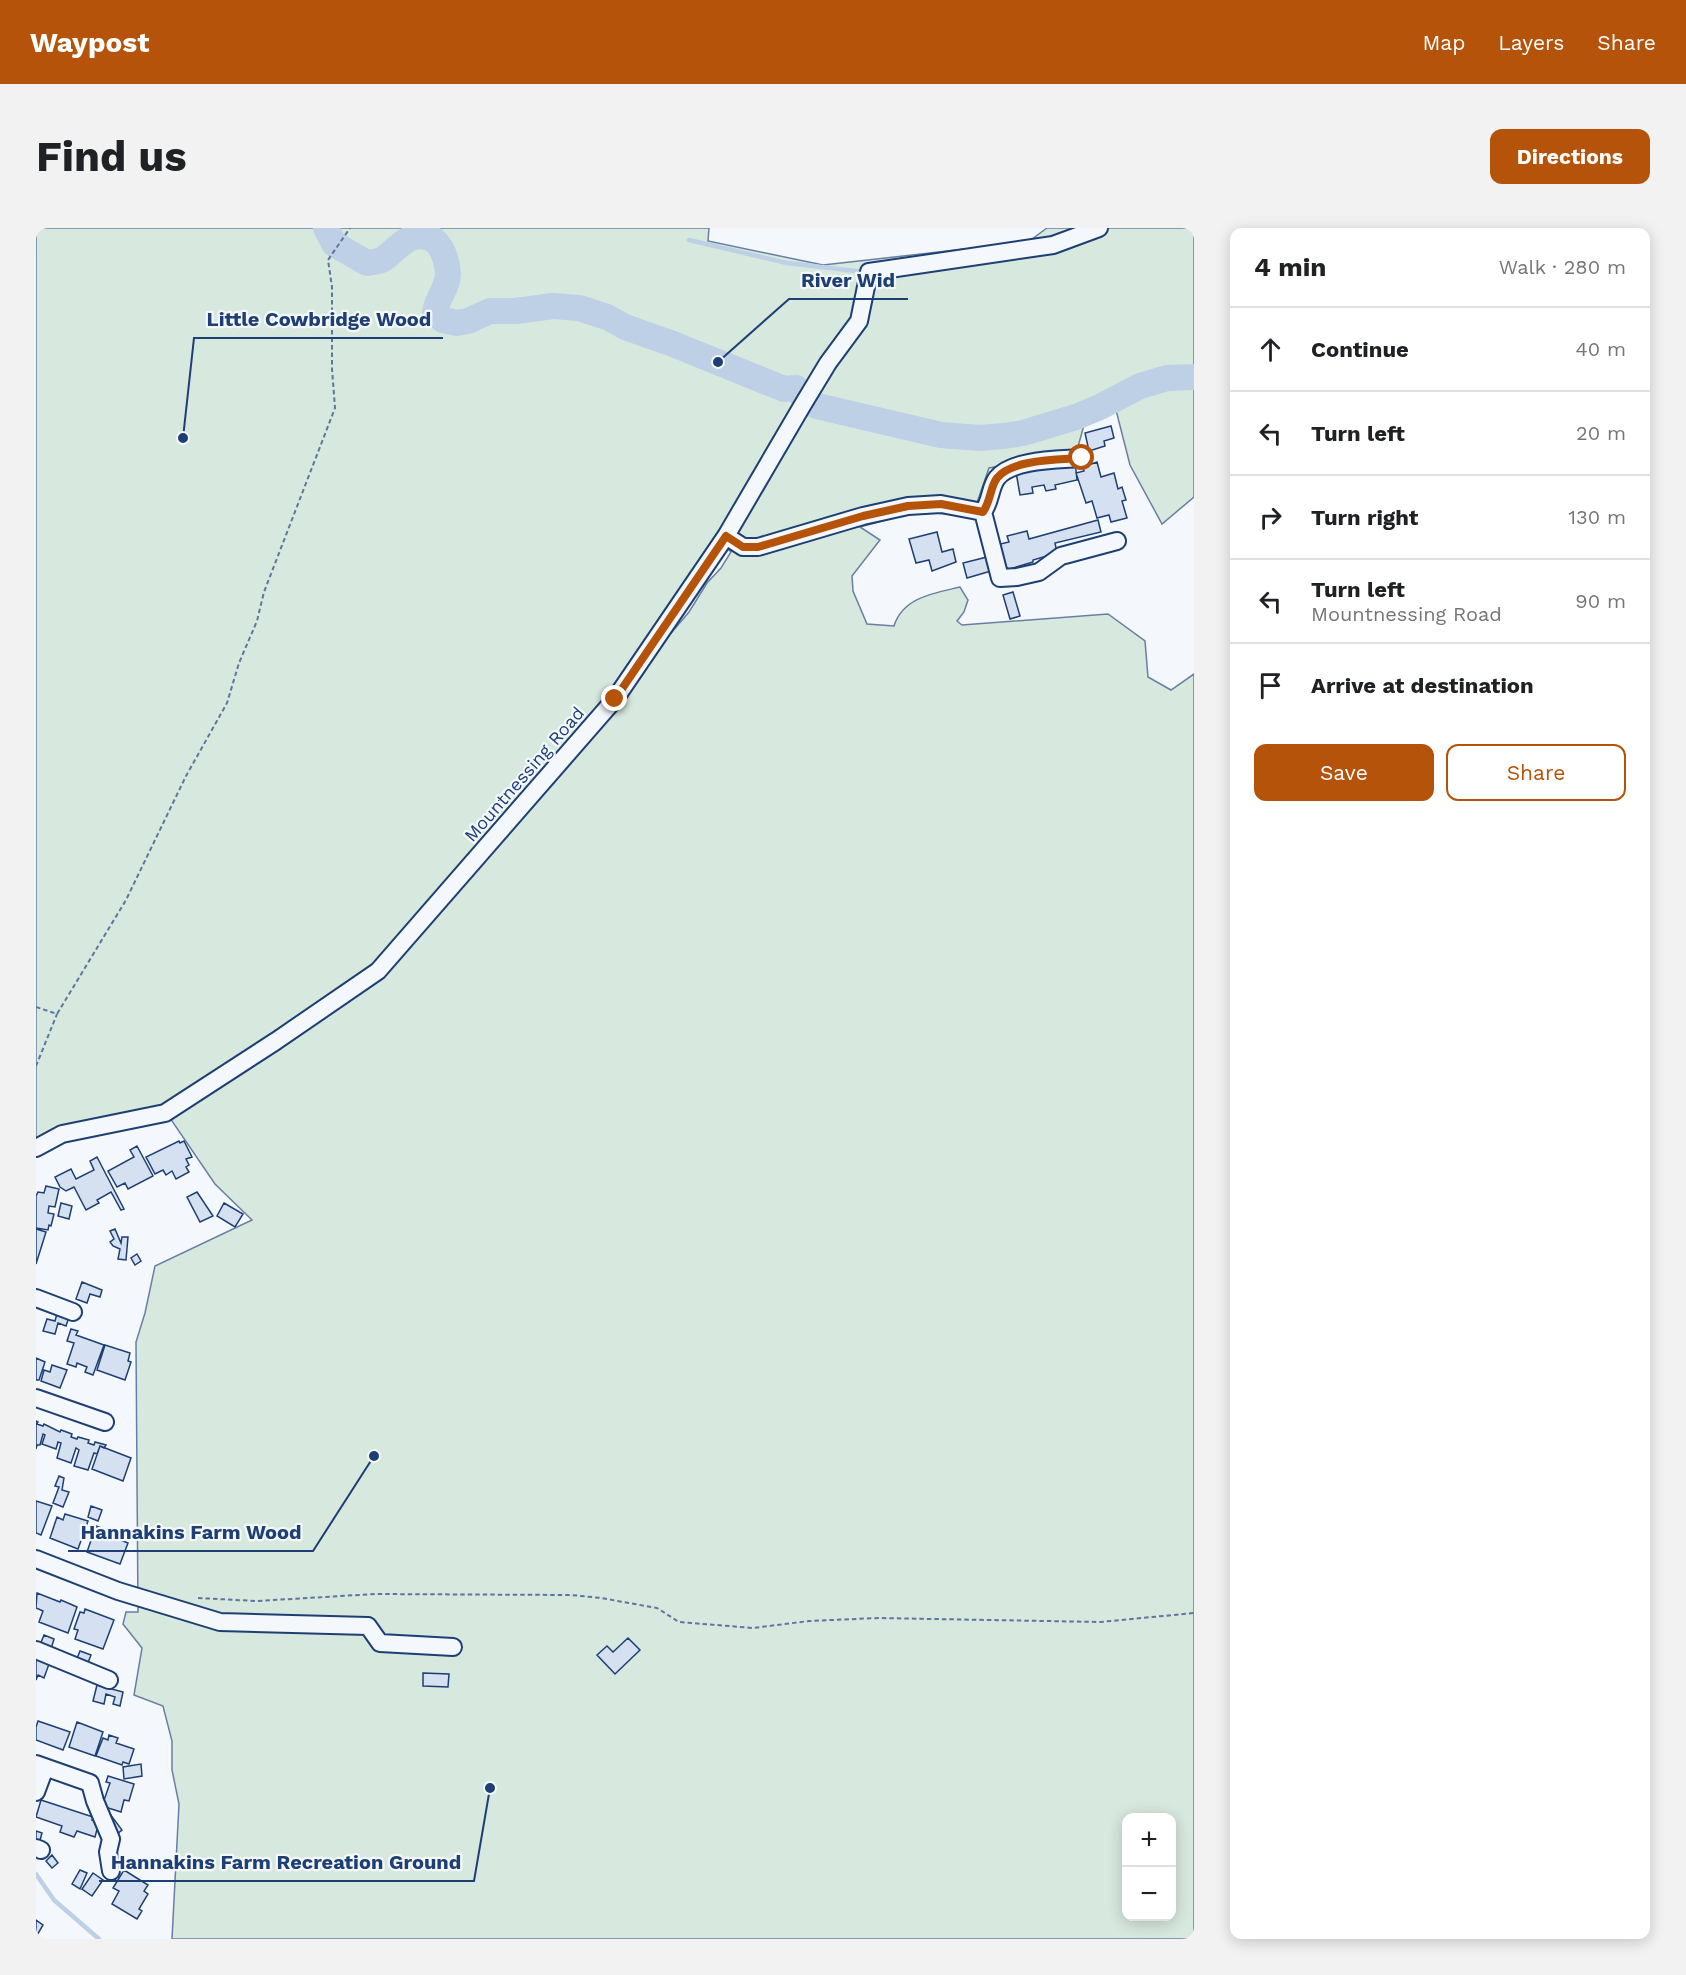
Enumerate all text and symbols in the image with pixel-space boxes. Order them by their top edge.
text: Waypost [30,26,149,59]
text: Map [1422,30,1465,55]
text: Layers [1498,30,1564,55]
text: Share [1597,30,1656,55]
button: Directions [1490,129,1650,184]
text: Find us [36,132,187,181]
text: 4 min [1254,252,1326,282]
text: Walk · 280 m [1499,255,1626,279]
callout: River Wid [789,261,908,299]
text: River Wid [801,268,895,292]
callout: Little Cowbridge Wood [194,300,443,338]
text: Little Cowbridge Wood [207,307,431,331]
icon: ahead [1254,333,1287,366]
text: Continue [1311,337,1409,362]
text: 40 m [1575,337,1626,361]
icon: left [1254,417,1287,450]
text: Turn left [1311,421,1405,446]
text: 20 m [1576,421,1626,445]
route start [1068,444,1094,470]
icon: right [1254,501,1287,534]
text: Turn right [1311,505,1418,530]
text: 130 m [1568,505,1626,529]
text: Turn left [1311,577,1405,602]
icon: left [1254,585,1287,618]
text: 90 m [1575,589,1626,613]
text: Mountnessing Road [1311,602,1502,626]
icon: arrive [1254,669,1287,702]
text: Arrive at destination [1311,673,1534,698]
route end [601,685,627,711]
street label: Mountnessing Road [460,702,588,846]
button: Save [1254,744,1434,801]
button: Share [1446,744,1626,801]
callout: Hannakins Farm Wood [68,1513,313,1551]
text: Hannakins Farm Wood [81,1520,301,1544]
map controls [1122,1813,1176,1921]
button: + [1122,1813,1176,1867]
callout: Hannakins Farm Recreation Ground [99,1843,474,1881]
text: Hannakins Farm Recreation Ground [111,1850,461,1874]
button: − [1122,1867,1176,1921]

